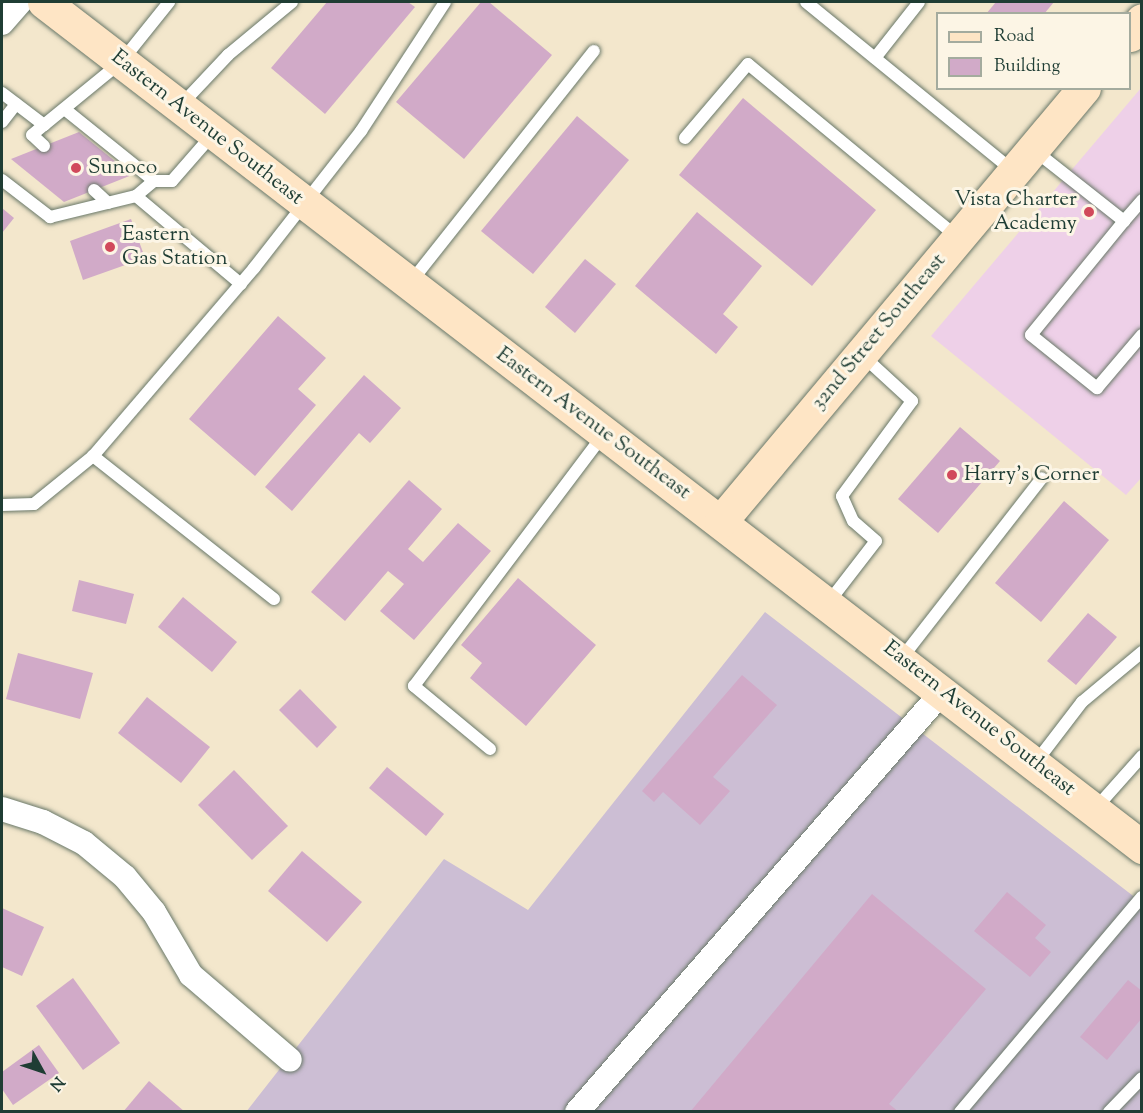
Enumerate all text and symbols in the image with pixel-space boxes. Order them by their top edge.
legend [936,12,1131,90]
text: Road [994,24,1034,50]
street label: Eastern Avenue Southeast [106,45,308,211]
text: Building [994,54,1060,80]
place label: Sunoco [88,155,157,181]
marker: Sunoco [69,161,83,175]
place label: Vista Charter Academy [954,187,1077,237]
marker: Vista Charter Academy [1082,205,1096,219]
place label: Eastern Gas Station [122,222,228,272]
marker: Eastern Gas Station [103,240,117,254]
street label: 32nd Street Southeast [806,249,952,415]
street label: Eastern Avenue Southeast [491,343,695,505]
place label: Harry's Corner [964,462,1099,488]
marker: Harry's Corner [945,468,959,482]
street label: Eastern Avenue Southeast [878,636,1080,802]
north arrow [12,1041,72,1101]
text: N [43,1071,69,1095]

